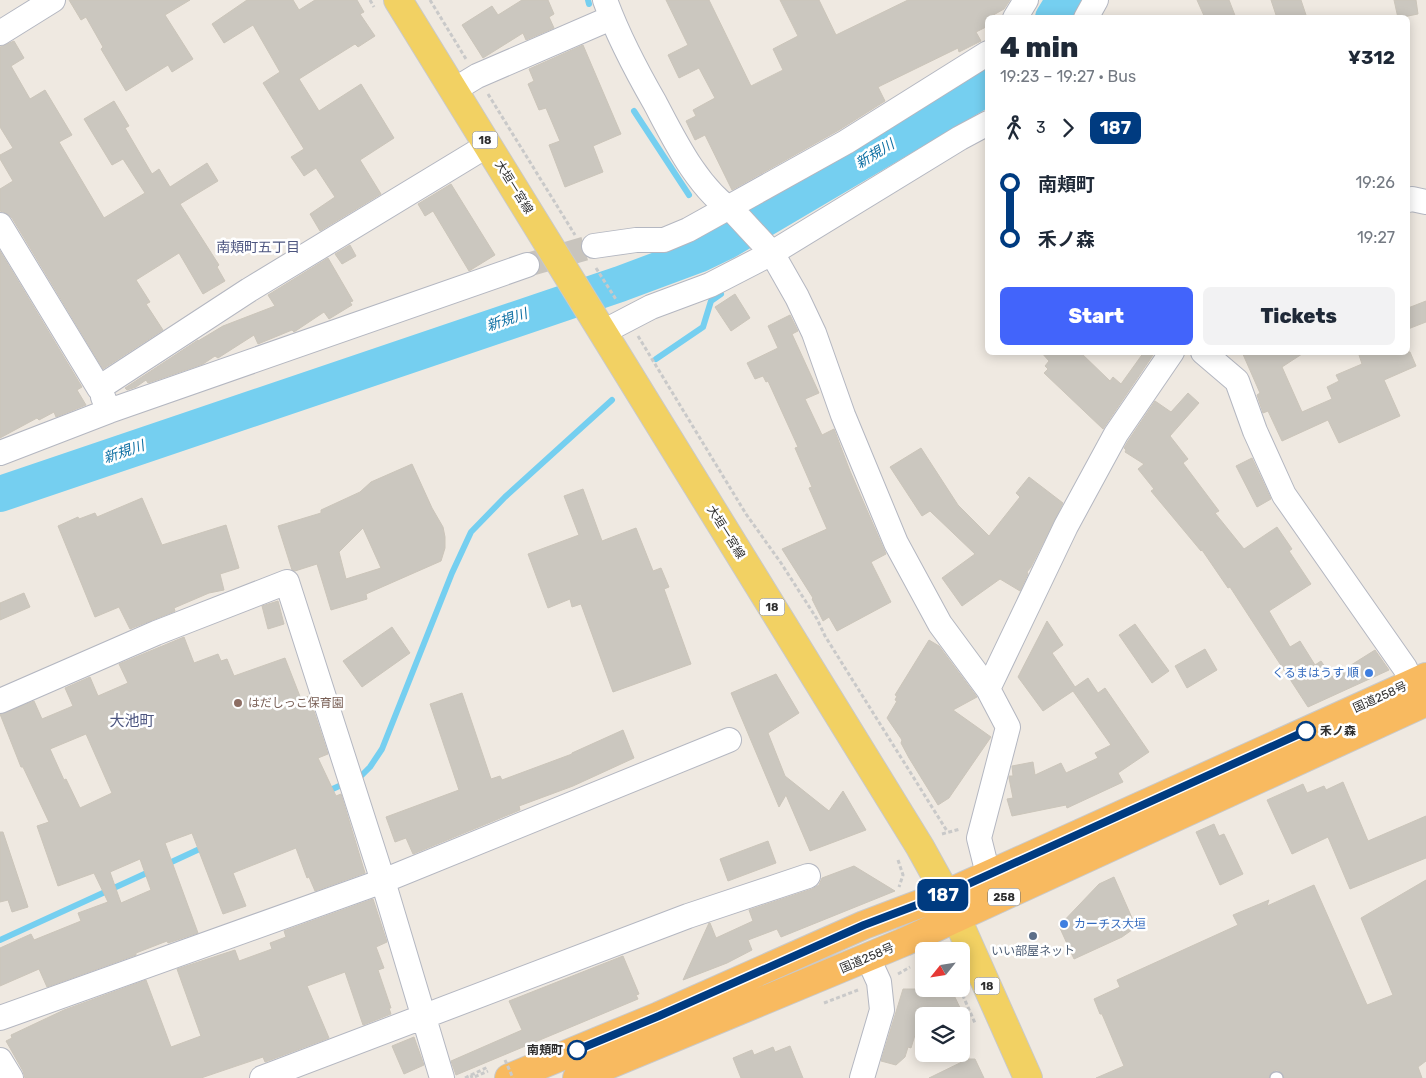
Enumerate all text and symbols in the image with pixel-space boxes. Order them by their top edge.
text: 4 min [1000,31,1078,64]
text: ¥312 [1348,46,1395,69]
text: 19:23 – 19:27 · Bus [1000,67,1136,86]
icon: walk [1000,114,1028,142]
icon: forward [1054,114,1082,142]
text: 187 [1100,117,1131,139]
text: 3 [1036,118,1046,137]
road number: 18 [472,132,498,148]
water label: 新規川 [853,135,899,172]
street label: 大垣一宮線 [492,158,536,216]
text: 南頬町 [1038,173,1095,196]
text: 19:26 [1356,173,1395,192]
text: 禾ノ森 [1038,228,1095,251]
text: 19:27 [1357,228,1395,247]
district label: 南頬町五丁目 [216,239,300,256]
button: Start [1000,287,1193,345]
button: Tickets [1203,287,1395,345]
water label: 新規川 [484,304,532,335]
water label: 新規川 [101,436,149,467]
street label: 大垣一宮線 [704,503,748,561]
road number: 18 [760,598,784,616]
place label: くるまはうす 順 [1272,666,1359,680]
marker: くるまはうす 順 [1363,667,1375,679]
street label: 国道258号 [1351,679,1409,715]
place label: はだしっこ保育園 [248,696,344,710]
marker: はだしっこ保育園 [232,697,244,709]
district label: 大池町 [109,712,155,730]
marker: 禾ノ森 [1296,721,1316,741]
place label: 禾ノ森 [1320,724,1356,738]
line badge: 187 [914,879,972,911]
text: 187 [927,884,959,906]
road number: 258 [988,889,1020,906]
place label: カーチス大垣 [1074,917,1146,931]
marker: カーチス大垣 [1058,918,1070,930]
marker: いい部屋ネット [1027,930,1039,942]
street label: 国道258号 [838,940,896,976]
north arrow [915,942,970,998]
map controls [915,942,970,1062]
place label: いい部屋ネット [991,944,1075,958]
road number: 18 [974,978,1000,994]
button: layers [915,1007,970,1062]
marker: 南頬町 [567,1040,587,1060]
place label: 南頬町 [527,1043,563,1057]

